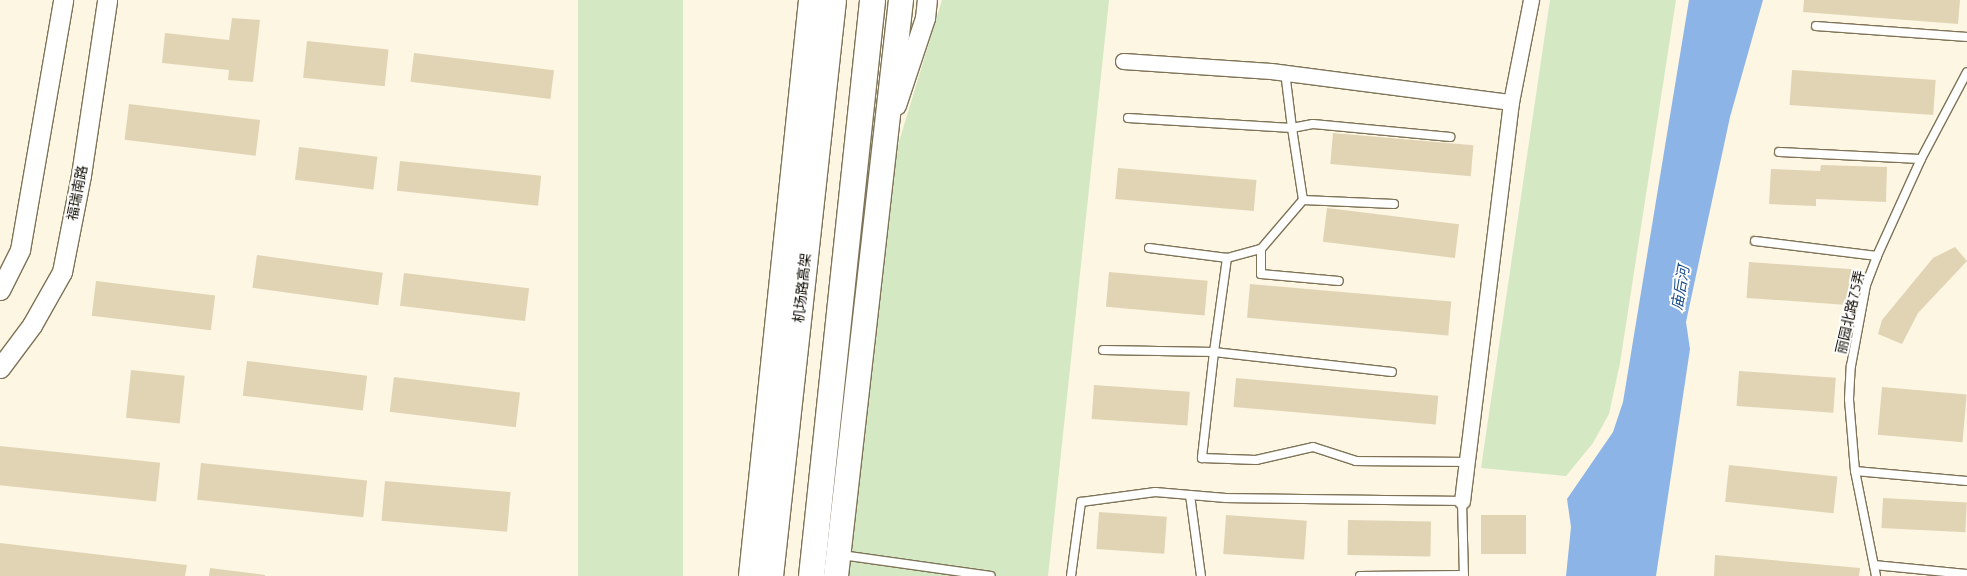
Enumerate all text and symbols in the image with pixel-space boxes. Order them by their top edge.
street label: 福瑞南路 [63,164,91,222]
street label: 机场路高架 [790,252,814,324]
water label: 庙后河 [1667,264,1693,312]
street label: 丽园北路75弄 [1832,268,1868,356]

